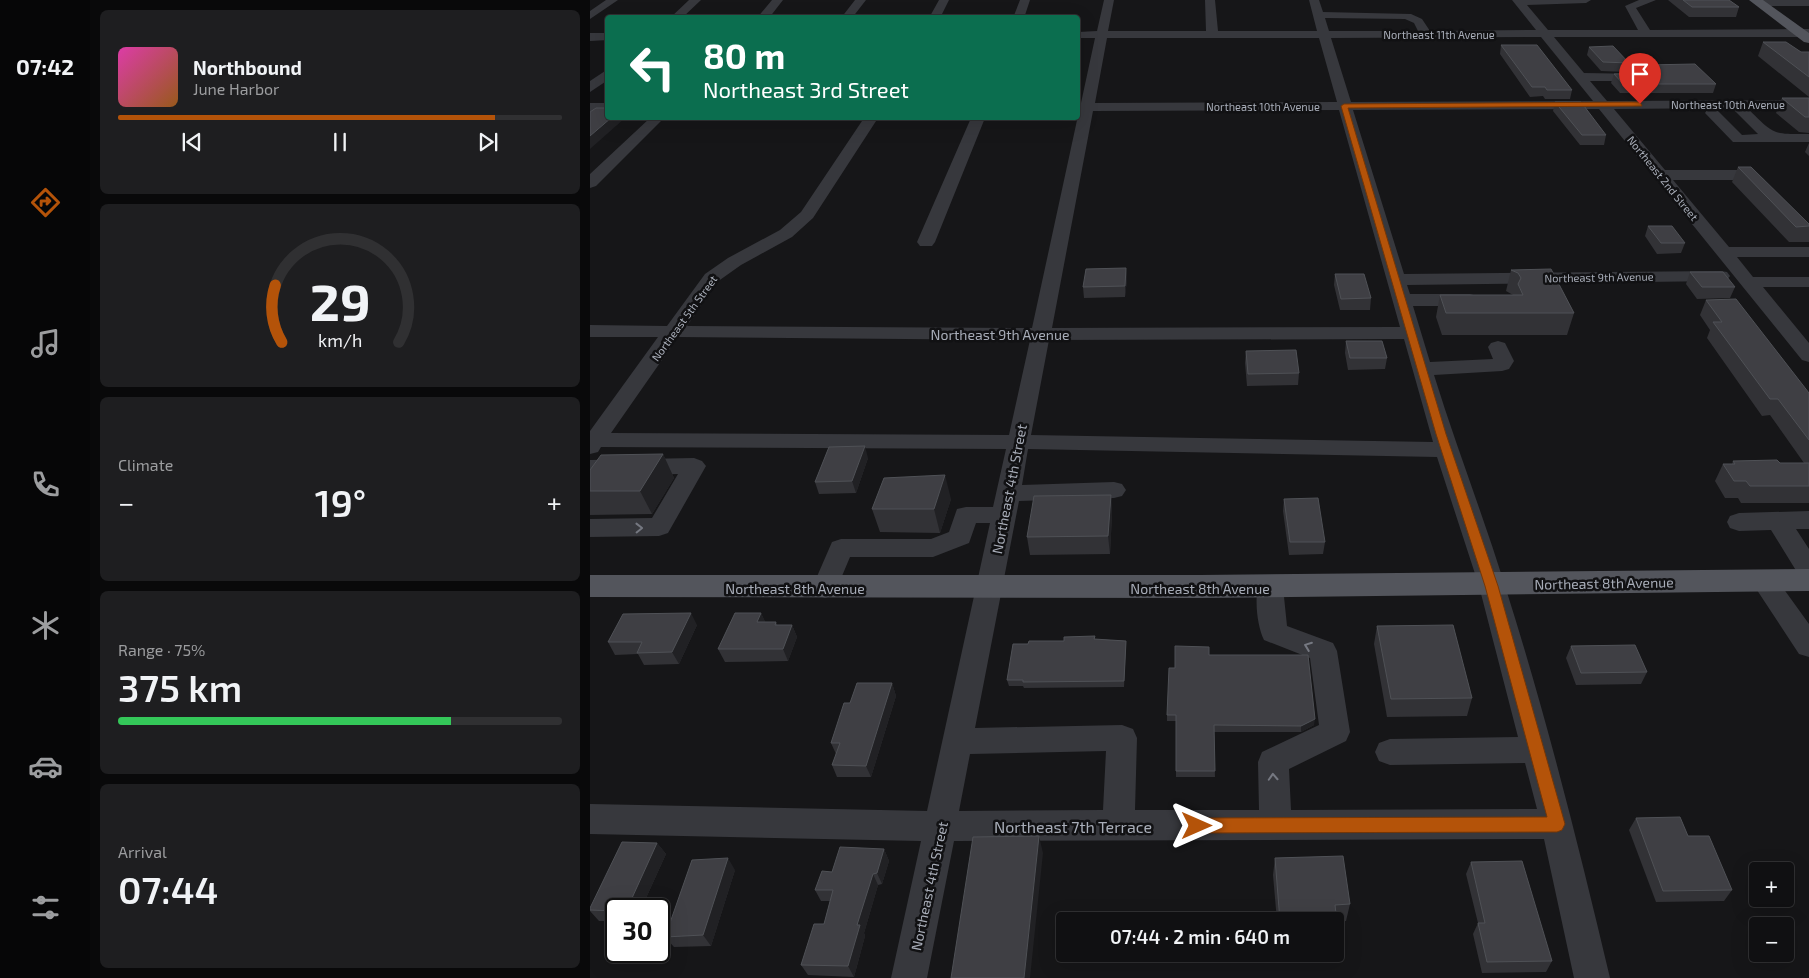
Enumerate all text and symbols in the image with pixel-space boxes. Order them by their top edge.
street label: Northeast 11th Avenue [1383,28,1495,41]
text: 80 m [703,34,785,76]
icon: left [620,35,685,100]
text: 07:42 [16,53,74,79]
pin [1619,53,1661,104]
text: Northbound [193,56,302,79]
icon: arrive [1626,60,1654,88]
text: Northeast 3rd Street [703,76,909,102]
text: June Harbor [193,79,280,98]
street label: Northeast 10th Avenue [1671,98,1785,111]
street label: Northeast 10th Avenue [1206,100,1320,113]
icon: previous [178,128,206,156]
icon: pause [326,128,354,156]
icon: next [474,128,502,156]
street label: Northeast 2nd Street [1625,133,1701,223]
icon: directions [28,185,63,220]
text: 29 [310,269,370,331]
street label: Northeast 9th Avenue [1544,270,1654,284]
street label: Northeast 5th Street [649,273,719,363]
icon: music [28,326,63,361]
street label: Northeast 9th Avenue [931,326,1069,343]
text: km/h [318,329,362,351]
street label: Northeast 4th Street [988,423,1030,555]
text: Climate [118,455,173,474]
icon: phone [28,467,63,502]
text: 19° [315,479,366,525]
text: − [118,485,134,519]
text: + [547,485,562,519]
one-way arrow [635,522,643,533]
street label: Northeast 8th Avenue [1534,573,1674,593]
street label: Northeast 8th Avenue [725,580,865,597]
street label: Northeast 8th Avenue [1130,580,1270,597]
icon: climate [28,608,63,643]
text: Range · 75% [118,640,205,659]
one-way arrow [1305,642,1313,652]
text: 375 km [118,664,242,710]
icon: car [28,749,63,784]
one-way arrow [1268,772,1279,780]
position arrow [1170,799,1222,851]
street label: Northeast 7th Terrace [994,817,1152,836]
street label: Northeast 4th Street [907,820,951,952]
text: Arrival [118,842,167,861]
map controls [1749,862,1794,962]
button: + [1749,862,1794,907]
text: 07:44 [118,866,218,912]
icon: filters [28,890,63,925]
speed limit sign: 30 [605,898,670,963]
button: − [1749,917,1794,962]
text: 07:44 · 2 min · 640 m [1110,925,1290,948]

